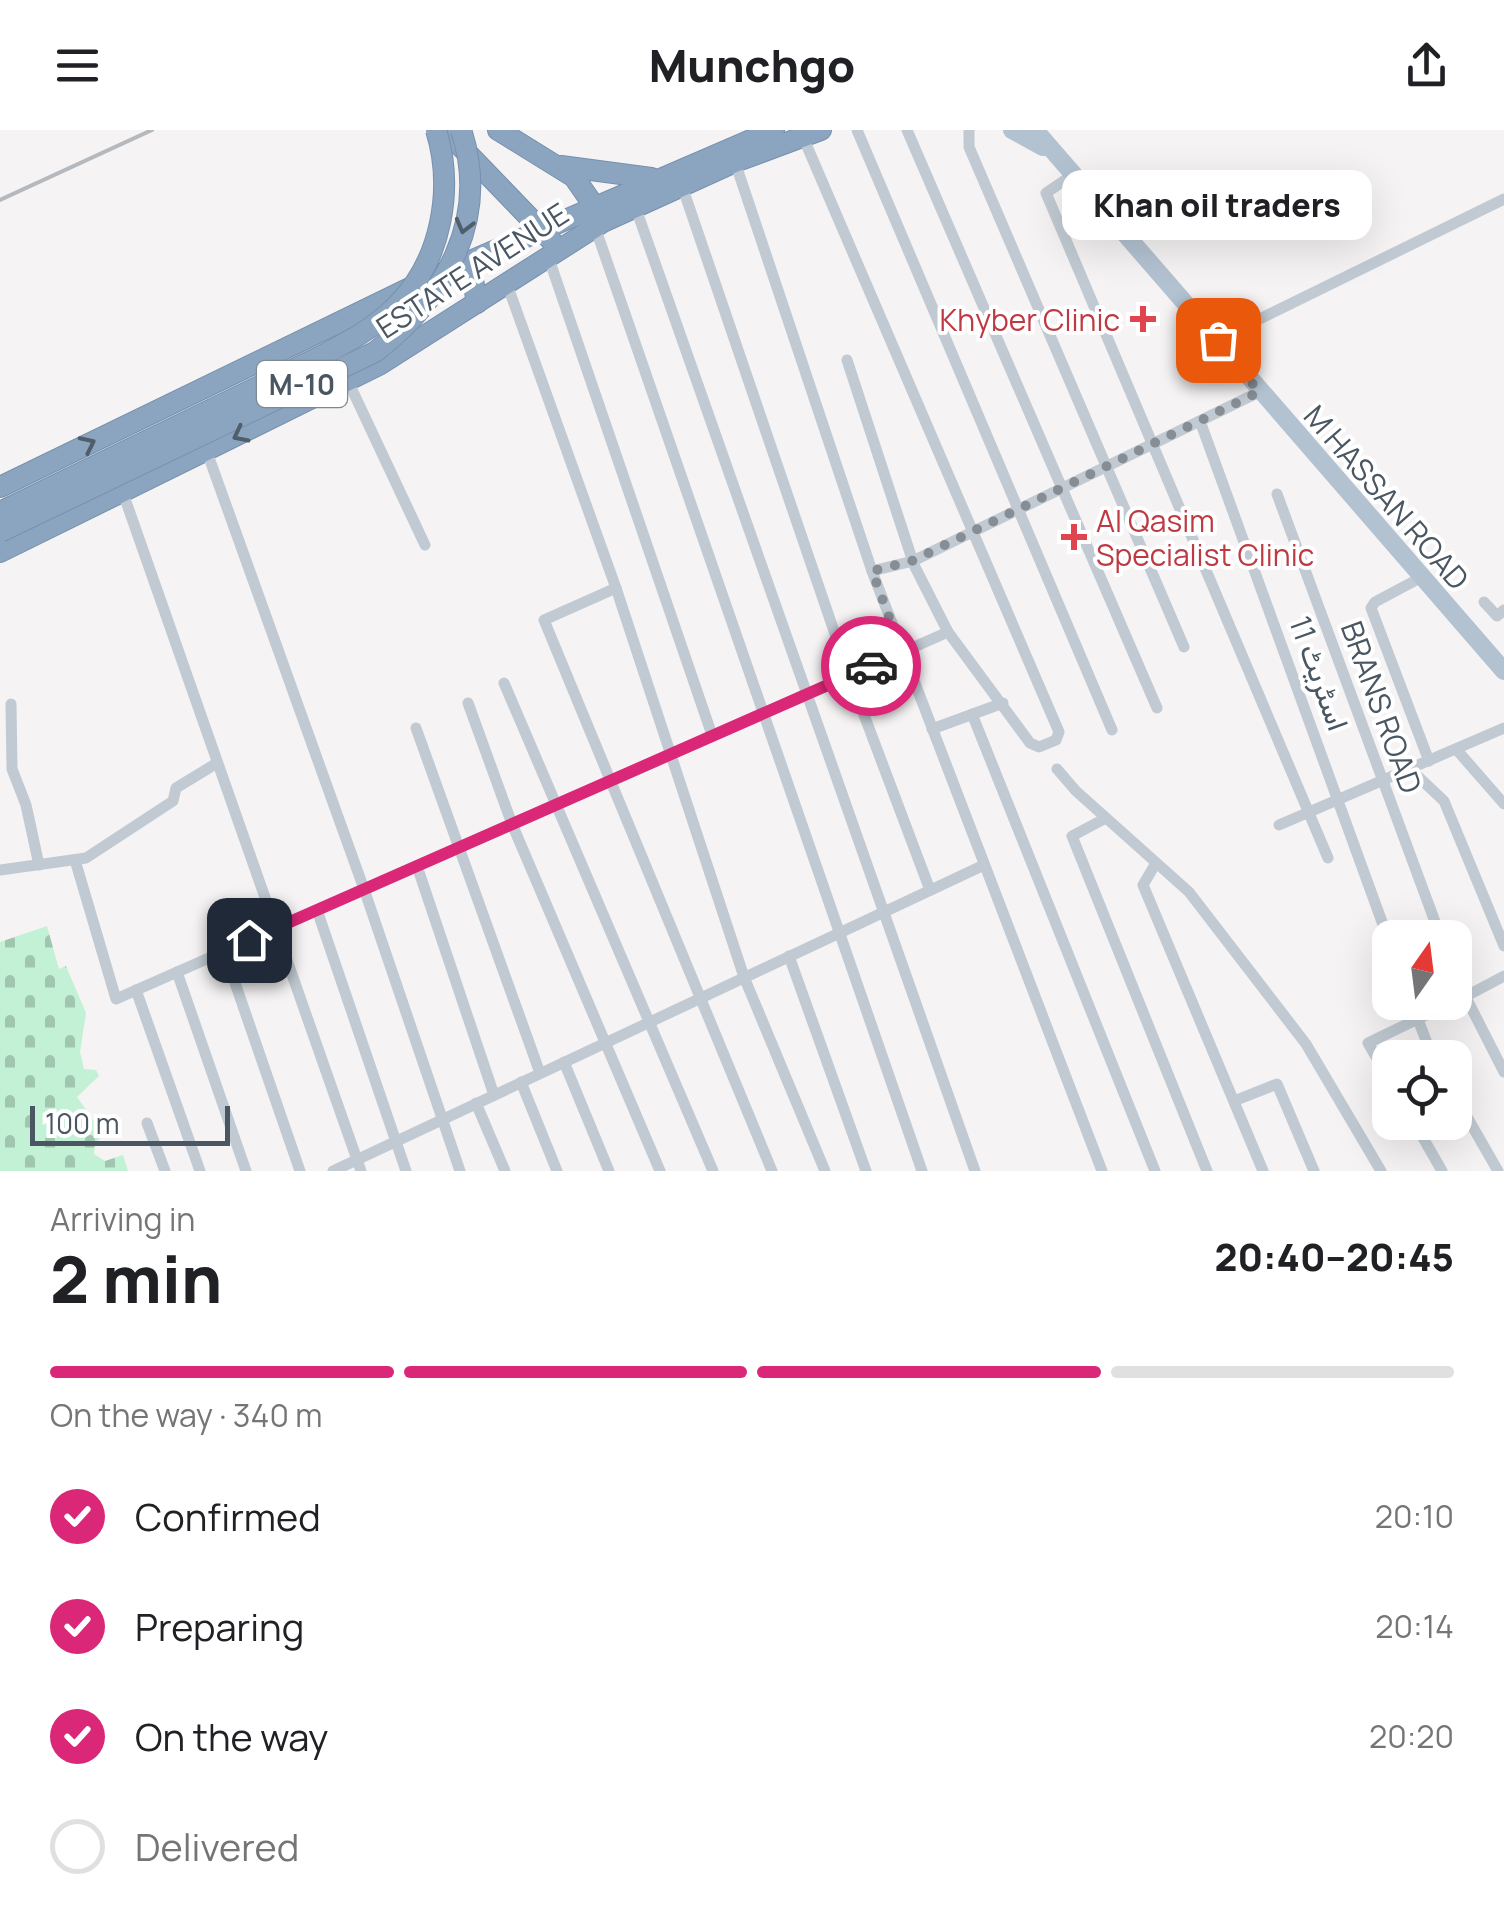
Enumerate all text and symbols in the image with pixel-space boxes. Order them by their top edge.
text: Munchgo [649,34,855,96]
icon: menu [50,38,105,93]
icon: share [1399,38,1454,93]
callout: Khan oil traders [1063,170,1373,240]
text: Khan oil traders [1093,183,1341,227]
street label: ESTATE AVENUE [368,193,576,347]
one-way arrow [454,216,475,234]
pin [1176,298,1261,383]
place label: Khyber Clinic [940,299,1120,340]
marker: Khyber Clinic [1130,306,1156,332]
icon: bag [1191,313,1246,368]
road number: M-10 [257,361,347,407]
street label: M HASSAN ROAD [1295,396,1479,598]
one-way arrow [233,423,251,442]
one-way arrow [77,437,95,456]
place label: Al Qasim Specialist Clinic [1096,500,1314,575]
marker: Al Qasim Specialist Clinic [1061,524,1087,550]
street label: اسٹریٹ 11 [1280,610,1360,736]
street label: BRANS ROAD [1332,615,1432,799]
courier [821,616,921,716]
icon: car [844,639,899,694]
pin [207,898,292,983]
icon: home [222,913,277,968]
north arrow [1372,920,1472,1020]
map controls [1372,920,1472,1140]
button: locate [1372,1040,1472,1140]
scale bar [30,1101,230,1146]
text: 100 m [45,1104,119,1142]
text: Arriving in [50,1197,195,1241]
text: 20:40–20:45 [1214,1230,1454,1282]
text: 2 min [50,1234,222,1323]
text: On the way · 340 m [50,1393,322,1437]
icon: check [50,1489,105,1544]
text: Confirmed [135,1490,321,1542]
text: 20:10 [1375,1494,1454,1538]
icon: check [50,1599,105,1654]
text: Preparing [135,1600,304,1652]
text: 20:14 [1375,1604,1454,1648]
icon: check [50,1709,105,1764]
text: On the way [135,1710,328,1762]
text: 20:20 [1369,1714,1454,1758]
text: Delivered [135,1820,299,1872]

